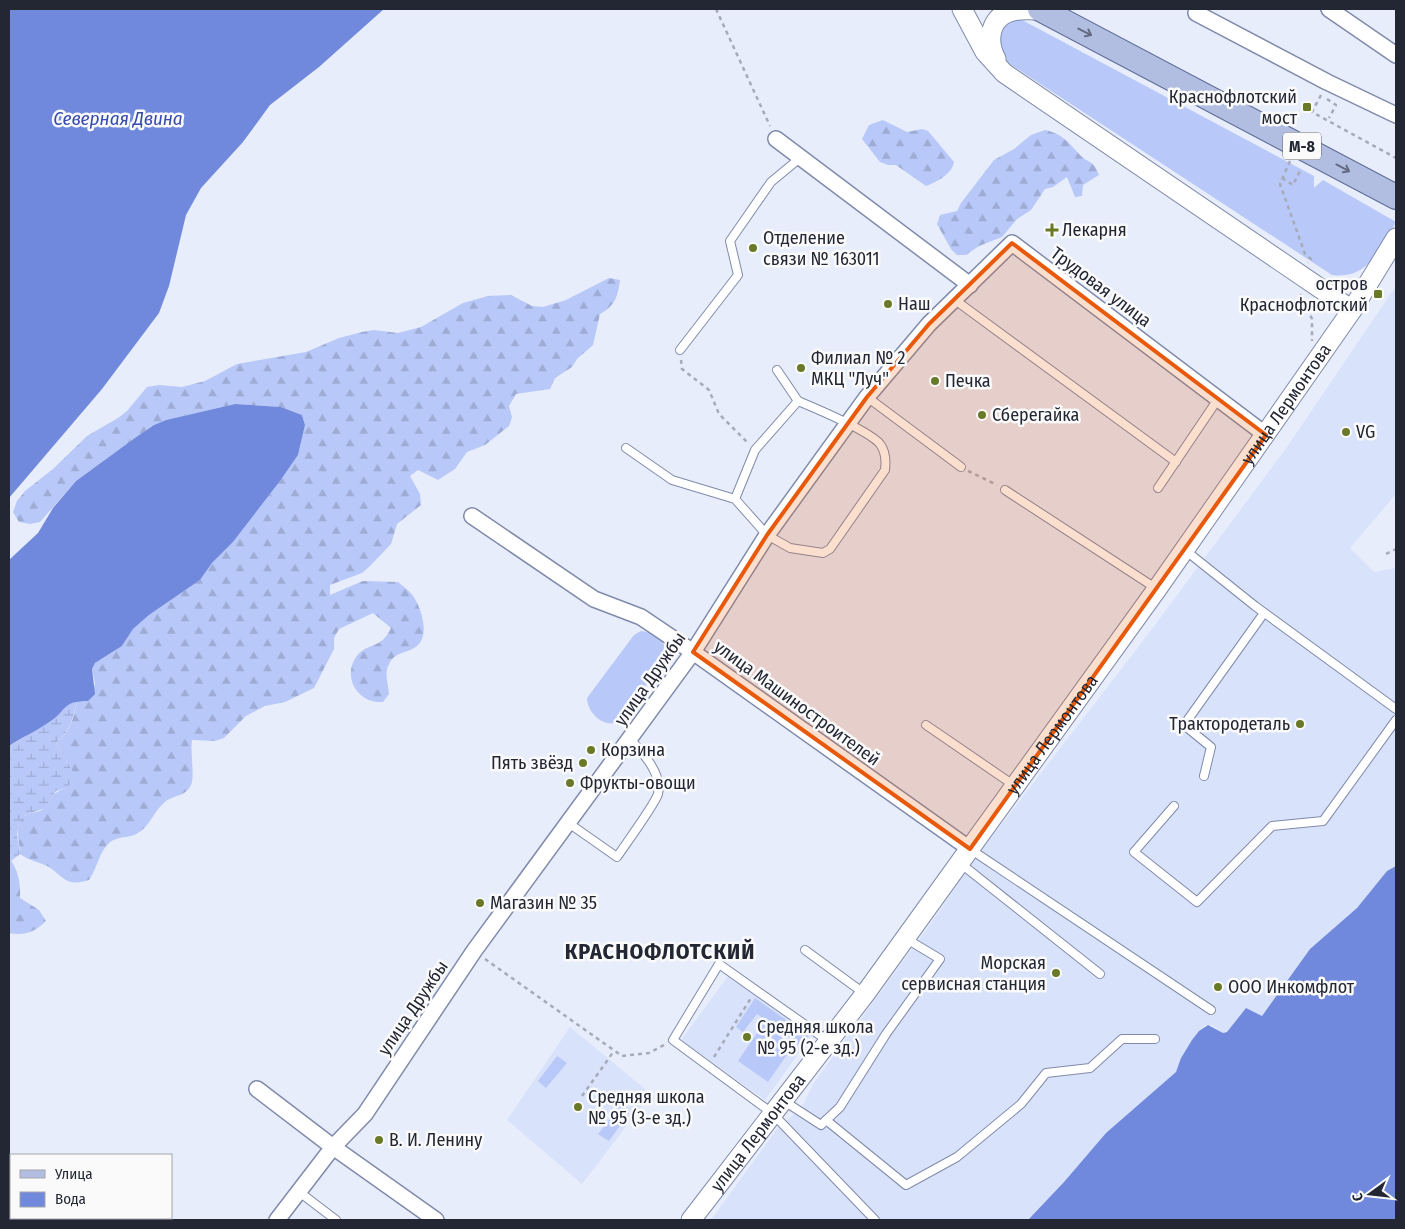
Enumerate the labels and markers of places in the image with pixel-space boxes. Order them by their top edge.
place label: Краснофлотский мост [1169,86,1298,129]
marker: Краснофлотский мост [1301,101,1313,113]
place label: Лекарня [1062,219,1127,241]
marker: Лекарня [1046,224,1058,236]
place label: Отделение связи № 163011 [763,227,880,270]
marker: Отделение связи № 163011 [747,242,759,254]
place label: остров Краснофлотский [1240,273,1368,316]
marker: остров Краснофлотский [1372,288,1384,300]
place label: Наш [898,293,931,315]
marker: Наш [882,298,894,310]
place label: Филиал № 2 МКЦ "Луч" [811,347,905,390]
marker: Филиал № 2 МКЦ "Луч" [795,362,807,374]
place label: Печка [945,370,991,392]
marker: Печка [929,375,941,387]
place label: Сберегайка [992,404,1079,426]
marker: Сберегайка [976,409,988,421]
place label: VG [1356,421,1375,443]
marker: VG [1340,426,1352,438]
place label: Трактородеталь [1169,713,1290,735]
marker: Трактородеталь [1294,718,1306,730]
place label: Корзина [601,739,665,761]
marker: Корзина [585,744,597,756]
place label: Пять звёзд [491,752,573,774]
marker: Пять звёзд [577,757,589,769]
place label: Фрукты-овощи [580,772,696,794]
marker: Фрукты-овощи [564,777,576,789]
place label: Магазин № 35 [490,892,597,914]
marker: Магазин № 35 [474,897,486,909]
place label: Морская сервисная станция [901,952,1046,995]
marker: Морская сервисная станция [1050,967,1062,979]
place label: ООО Инкомфлот [1228,976,1355,998]
marker: ООО Инкомфлот [1212,981,1224,993]
place label: Средняя школа № 95 (2-е зд.) [757,1016,874,1059]
marker: Средняя школа № 95 (2-е зд.) [741,1031,753,1043]
place label: Средняя школа № 95 (3-е зд.) [588,1086,705,1129]
marker: Средняя школа № 95 (3-е зд.) [572,1101,584,1113]
place label: В. И. Ленину [389,1129,482,1151]
marker: В. И. Ленину [373,1134,385,1146]

